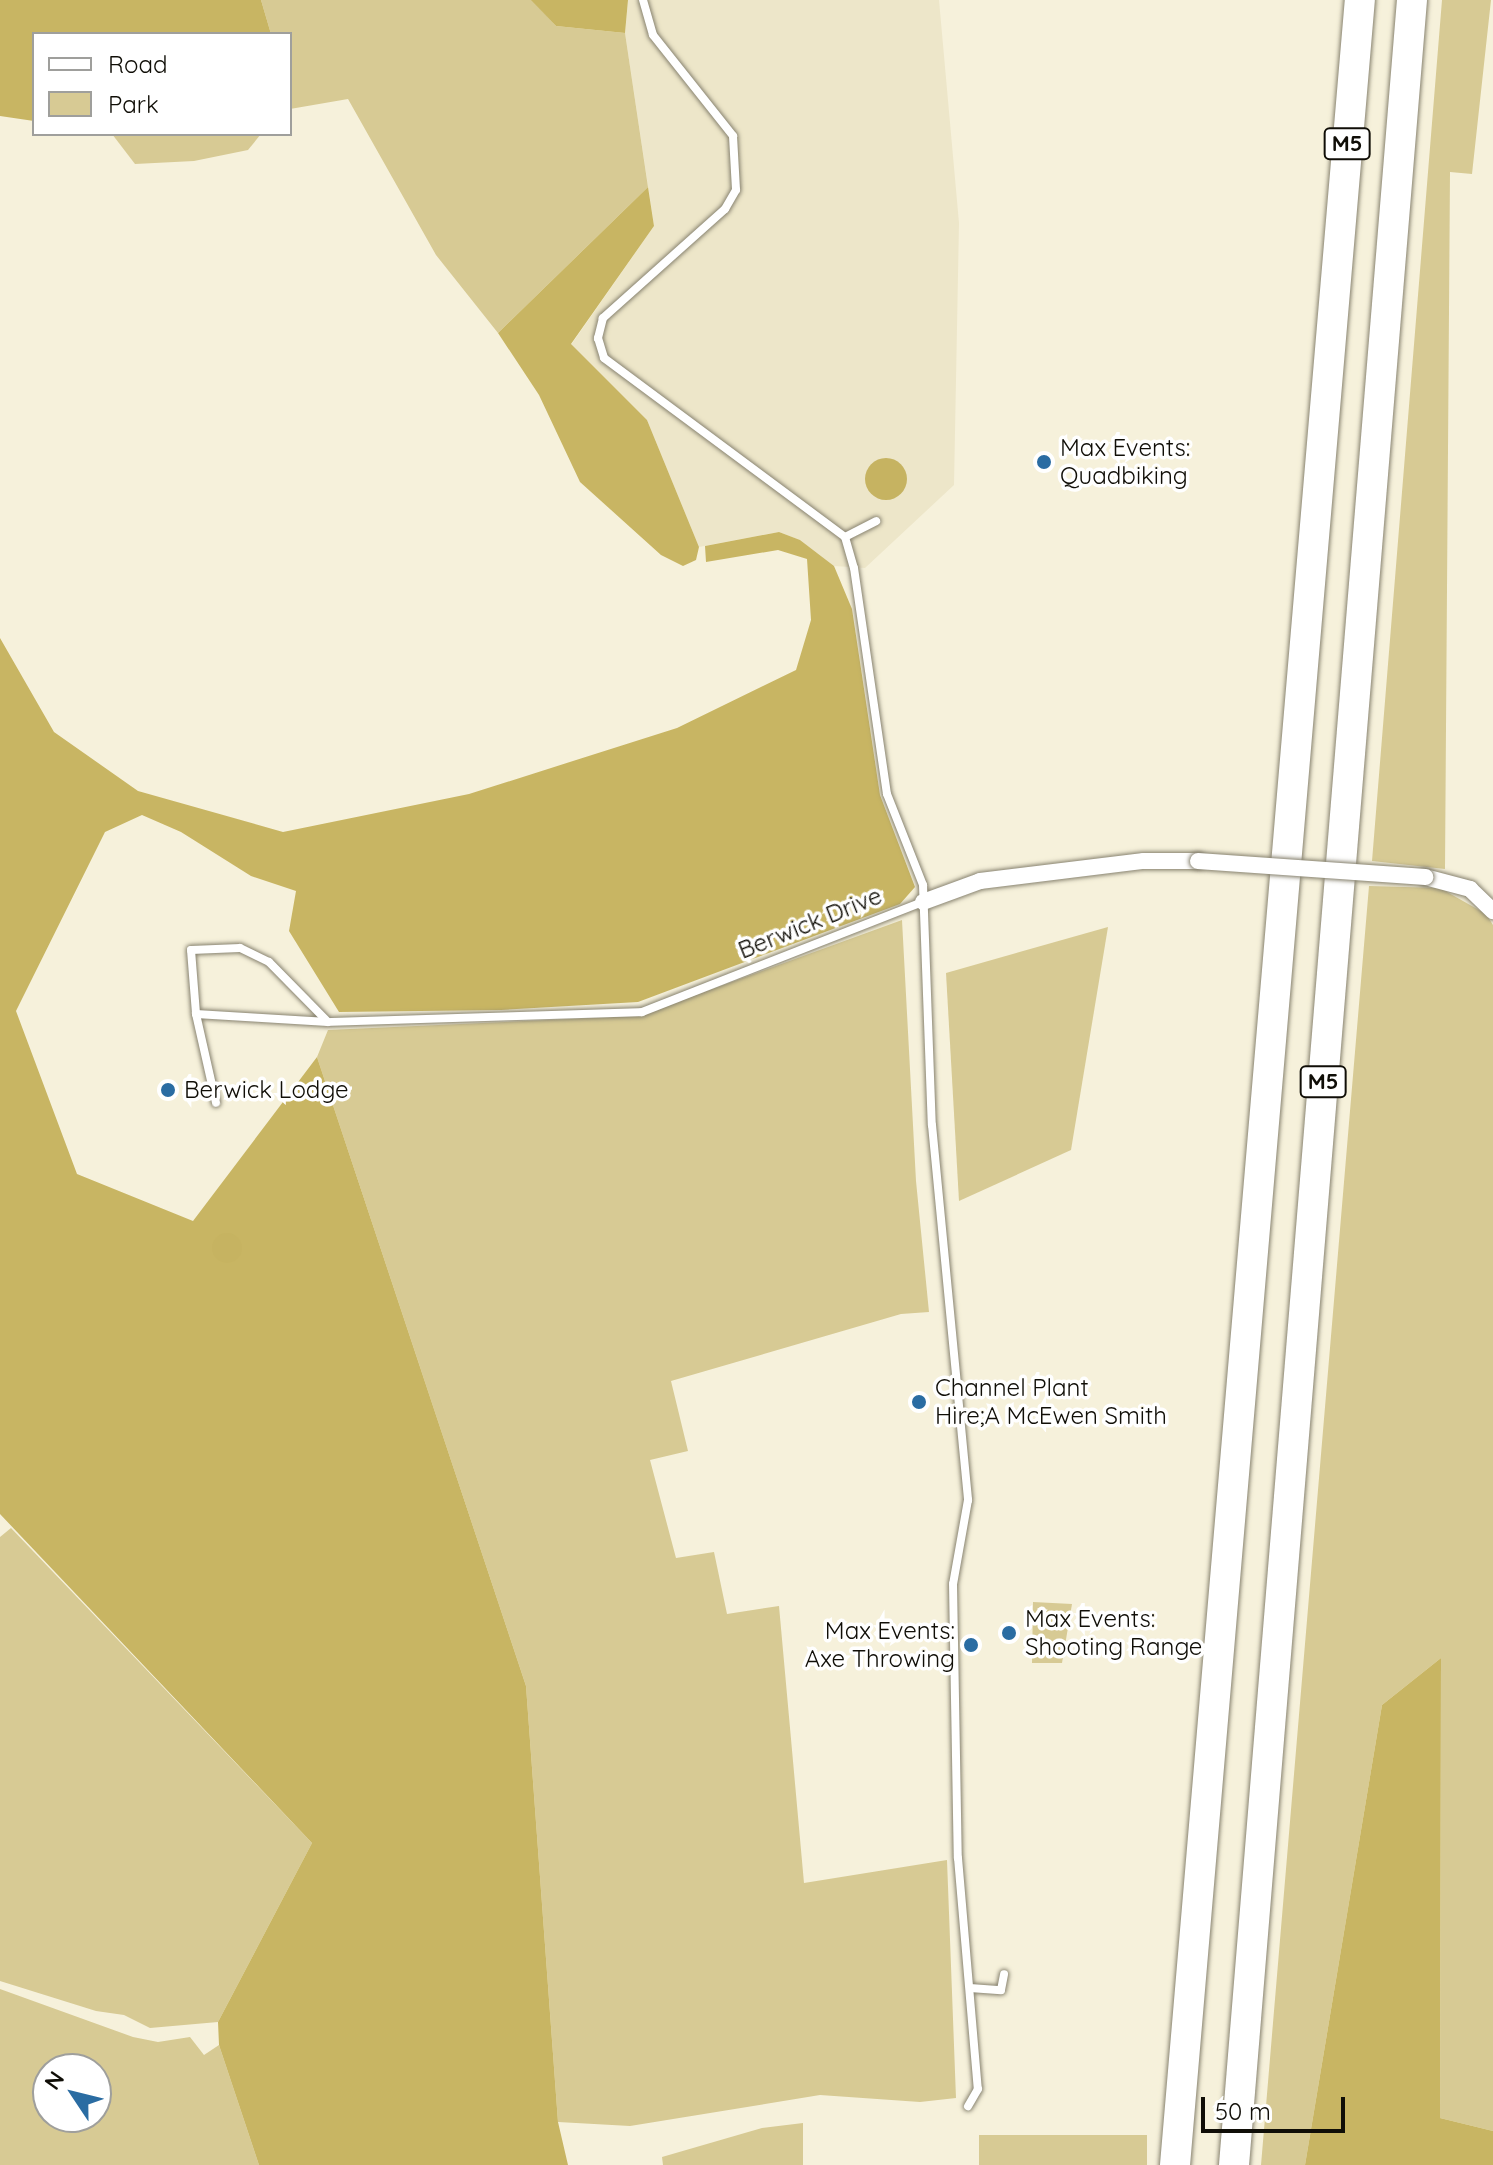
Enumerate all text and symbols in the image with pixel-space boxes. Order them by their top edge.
legend [32,32,292,136]
text: Road [108,49,168,79]
text: Park [108,89,159,119]
road number: M5 [1323,126,1371,162]
place label: Max Events: Quadbiking [1060,434,1190,490]
marker: Max Events: Quadbiking [1035,453,1053,471]
street label: Berwick Drive [734,881,886,965]
road number: M5 [1299,1064,1347,1100]
place label: Berwick Lodge [184,1076,348,1104]
marker: Berwick Lodge [159,1081,177,1099]
place label: Channel Plant Hire;A McEwen Smith [935,1374,1167,1430]
marker: Channel Plant Hire;A McEwen Smith [910,1393,928,1411]
place label: Max Events: Shooting Range [1025,1605,1202,1661]
place label: Max Events: Axe Throwing [805,1617,955,1673]
marker: Max Events: Shooting Range [1000,1624,1018,1642]
marker: Max Events: Axe Throwing [962,1636,980,1654]
north arrow [32,2053,112,2133]
text: N [38,2066,70,2095]
scale bar [1205,2081,1349,2131]
text: 50 m [1215,2096,1271,2126]

